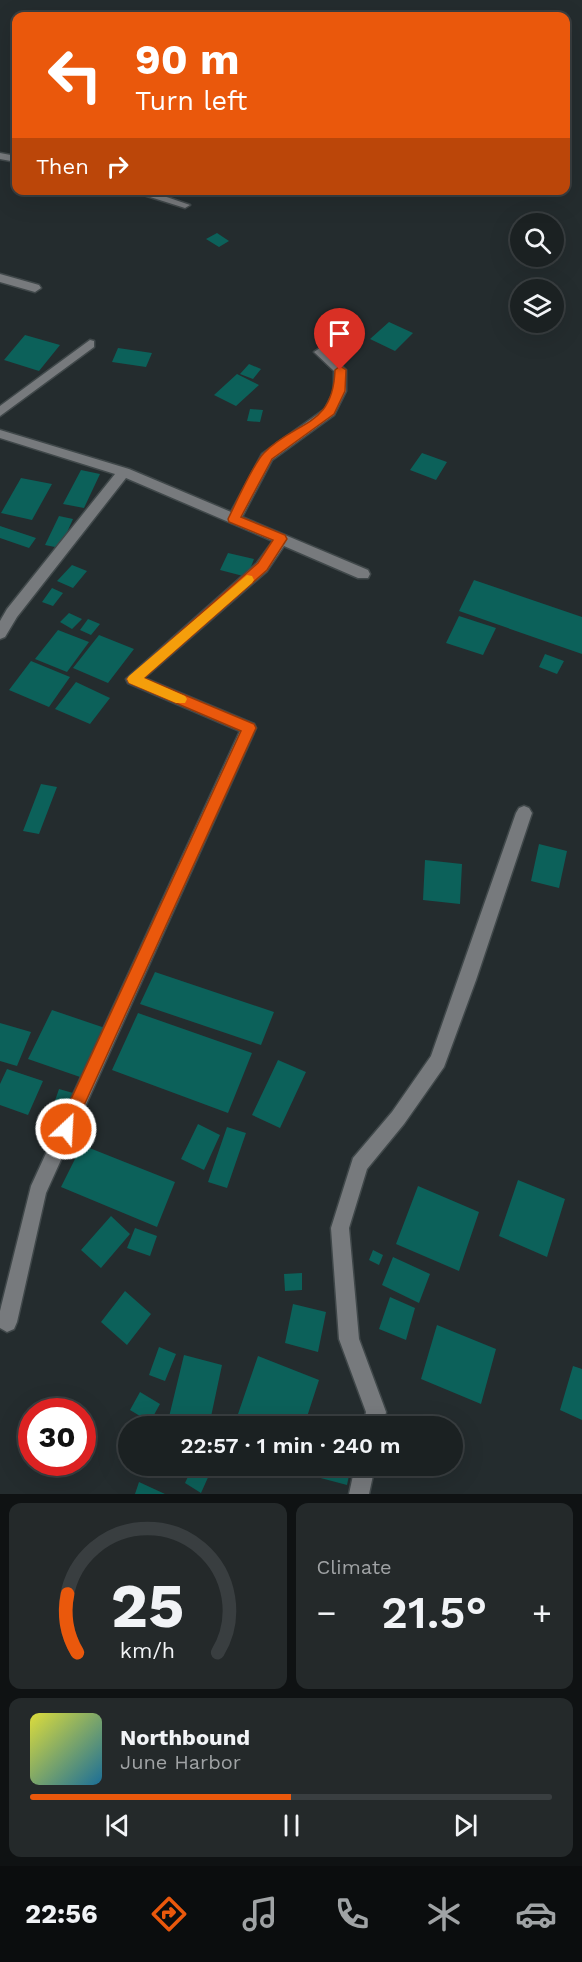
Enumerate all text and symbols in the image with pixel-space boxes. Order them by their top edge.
text: 90 m [135,35,239,84]
icon: left [36,36,114,114]
text: Turn left [135,85,247,117]
icon: right [101,150,134,183]
text: Then [36,154,89,179]
map controls [510,213,564,333]
button: search [510,213,564,267]
button: layers [510,279,564,333]
pin [314,308,365,370]
icon: arrive [323,317,356,350]
position arrow [34,1097,98,1161]
speed limit sign: 30 [18,1398,96,1476]
text: 22:57 · 1 min · 240 m [181,1433,400,1458]
text: Climate [317,1555,392,1579]
text: 25 [111,1569,185,1642]
text: 21.5° [381,1586,487,1639]
text: − [317,1593,336,1632]
text: + [532,1593,552,1632]
text: km/h [120,1638,175,1663]
text: Northbound [120,1725,250,1750]
text: June Harbor [120,1750,241,1774]
icon: previous [101,1809,134,1842]
icon: pause [275,1809,308,1842]
icon: next [449,1809,482,1842]
icon: directions [148,1893,190,1935]
icon: music [239,1893,281,1935]
icon: phone [331,1893,373,1935]
icon: climate [423,1893,465,1935]
icon: car [515,1893,557,1935]
text: 22:56 [25,1898,98,1930]

